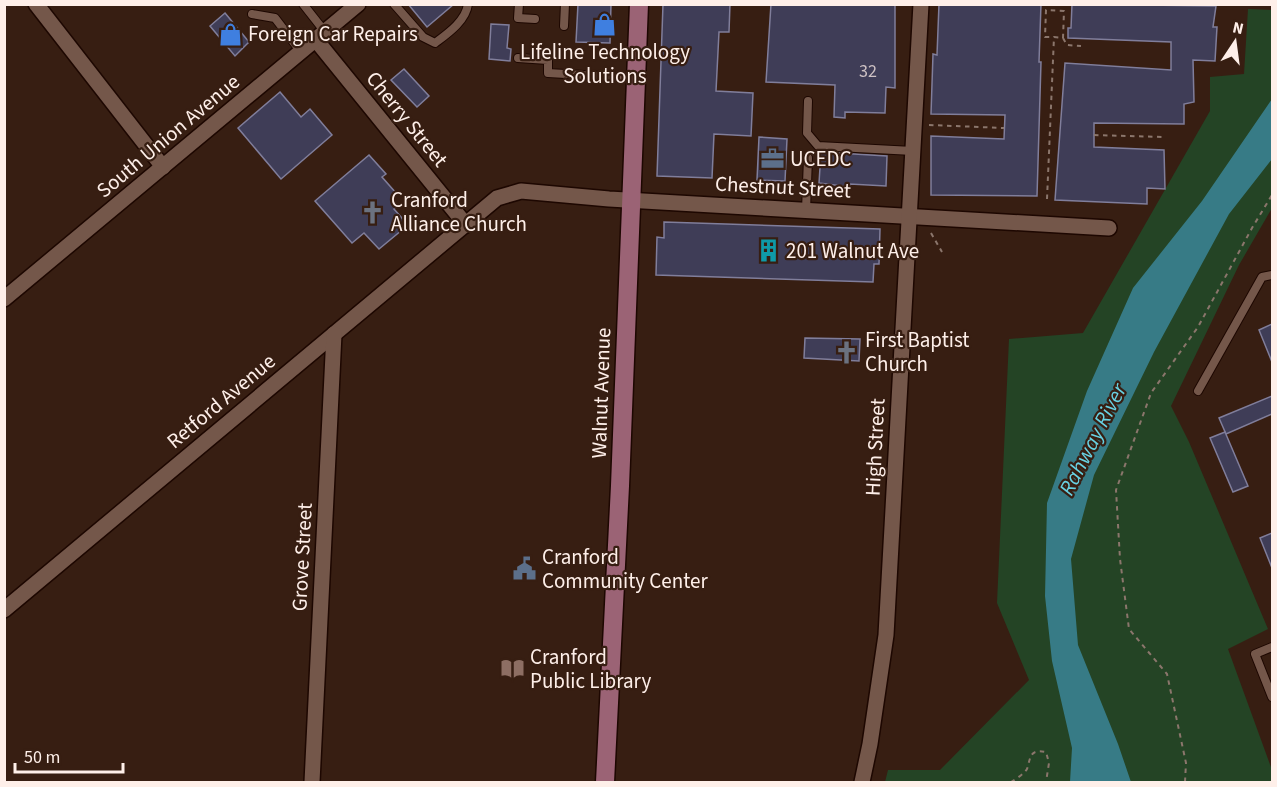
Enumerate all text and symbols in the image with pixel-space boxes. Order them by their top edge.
shop icon: Lifeline Technology Solutions [592,11,618,37]
north arrow [1205,12,1265,72]
text: N [1230,16,1246,40]
place label: Foreign Car Repairs [248,19,418,49]
shop icon: Foreign Car Repairs [217,21,243,47]
place label: Lifeline Technology Solutions [520,37,690,91]
house number: 32 [859,59,877,84]
street label: Cherry Street [359,65,455,173]
street label: South Union Avenue [90,67,246,205]
place label: UCEDC [790,144,852,174]
office icon: UCEDC [759,146,785,172]
street label: Chestnut Street [714,168,852,206]
place label: Cranford Alliance Church [391,185,527,239]
church icon: Cranford Alliance Church [360,199,386,225]
place label: 201 Walnut Ave [786,236,919,266]
building icon: 201 Walnut Ave [755,238,781,264]
place label: First Baptist Church [865,325,969,379]
street label: Walnut Avenue [584,327,618,459]
church icon: First Baptist Church [834,339,860,365]
street label: Retford Avenue [160,346,282,456]
water label: Rahway River [1051,376,1136,501]
street label: High Street [857,397,893,497]
street label: Grove Street [284,502,320,612]
place label: Cranford Community Center [542,542,708,596]
public building icon: Cranford Community Center [511,556,537,582]
place label: Cranford Public Library [530,642,651,696]
library icon: Cranford Public Library [499,656,525,682]
scale bar [15,736,123,774]
text: 50 m [24,745,60,770]

